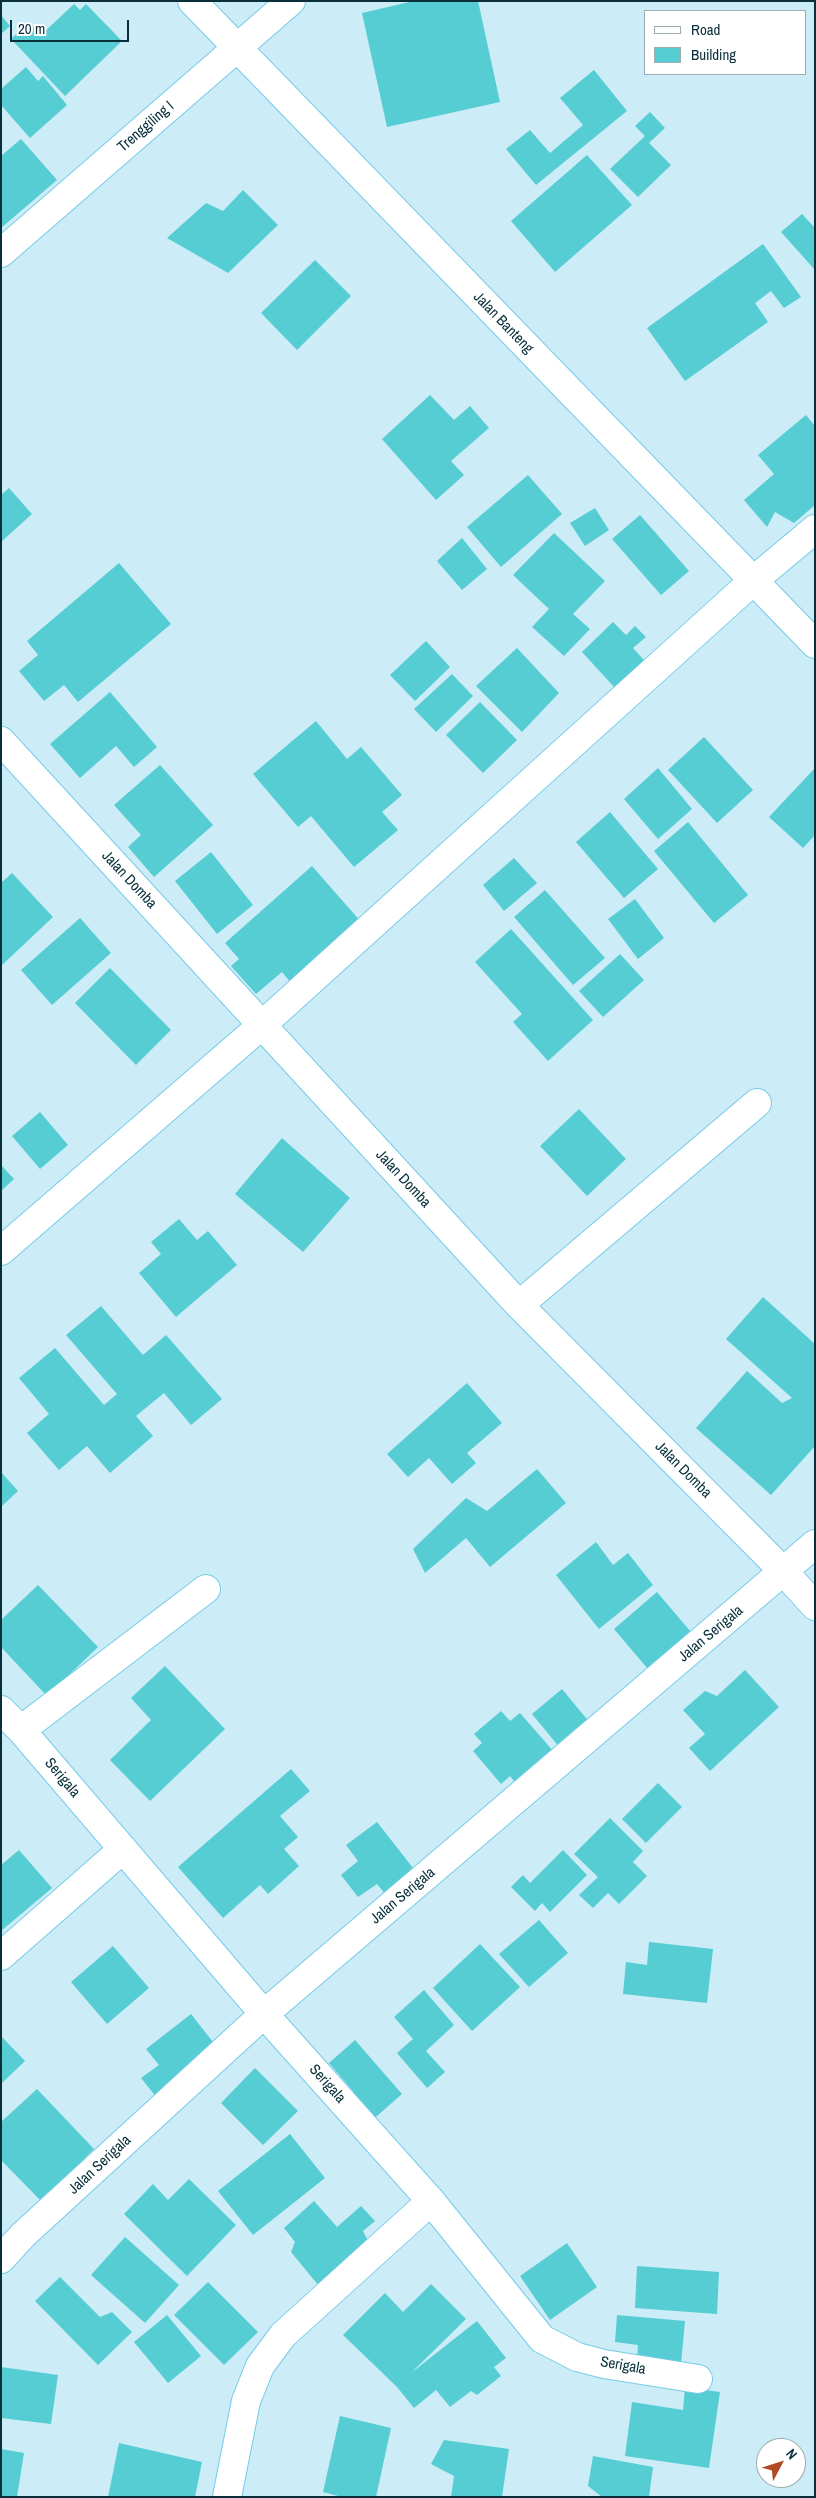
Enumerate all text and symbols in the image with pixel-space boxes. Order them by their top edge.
scale bar [12,10,131,42]
legend [644,10,806,75]
text: 20 m [18,18,45,39]
text: Road [691,19,720,40]
text: Building [691,44,736,65]
street label: Trenggiling I [114,98,178,156]
street label: Jalan Banteng [469,288,537,358]
street label: Jalan Domba [98,847,160,913]
street label: Jalan Domba [372,1146,434,1212]
street label: Jalan Domba [651,1438,715,1502]
street label: Jalan Serigala [675,1602,747,1666]
street label: Serigala [40,1755,84,1801]
street label: Jalan Serigala [367,1864,439,1928]
street label: Serigala [305,2061,349,2107]
street label: Jalan Serigala [65,2132,135,2198]
street label: Serigala [599,2353,647,2379]
north arrow [756,2438,806,2488]
text: N [782,2445,801,2463]

